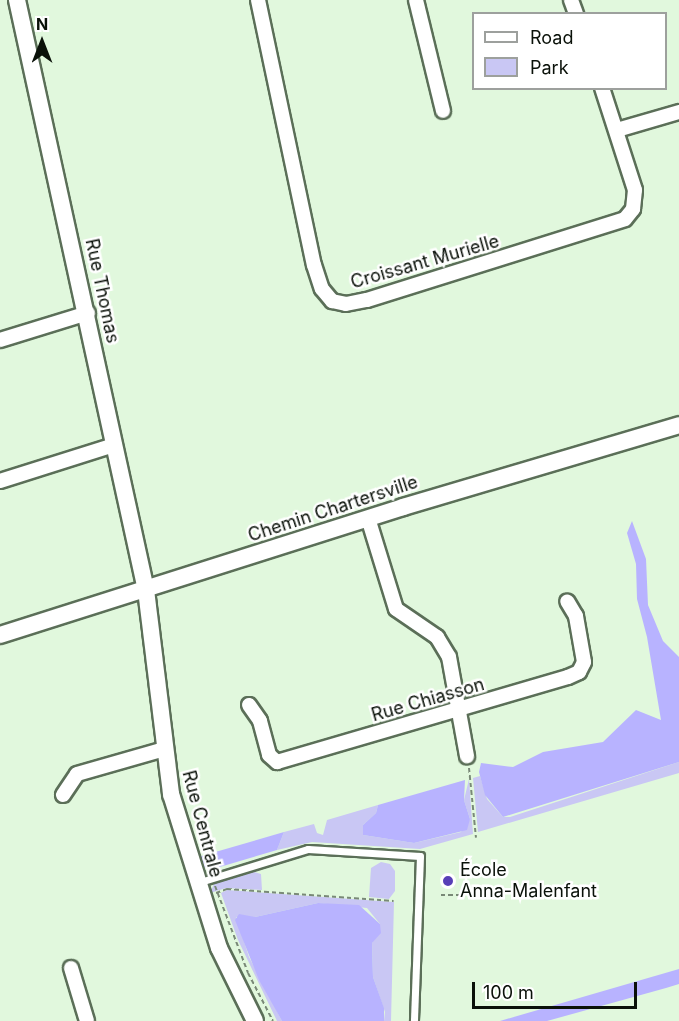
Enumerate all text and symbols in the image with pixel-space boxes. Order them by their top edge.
north arrow [12,12,72,72]
legend [472,12,667,90]
text: N [36,14,48,34]
text: Road [530,27,573,48]
text: Park [530,57,569,78]
street label: Croissant Murielle [348,230,502,294]
street label: Rue Thomas [80,237,124,345]
street label: Chemin Chartersville [245,471,421,547]
street label: Rue Chiasson [369,674,487,726]
street label: Rue Centrale [177,768,227,880]
place label: École Anna-Malenfant [460,860,597,902]
marker: École Anna-Malenfant [441,874,455,888]
scale bar [475,970,640,1008]
text: 100 m [483,982,534,1003]

